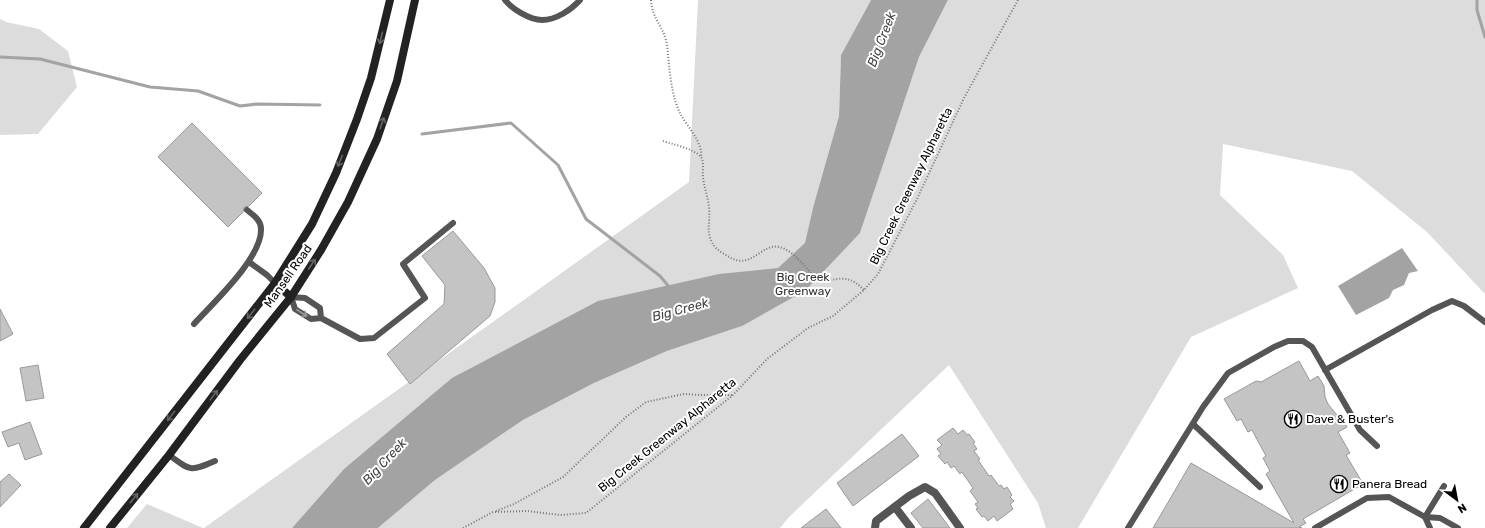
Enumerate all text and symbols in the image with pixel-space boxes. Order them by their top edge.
water label: Big Creek [864,9,900,69]
one-way arrow [376,31,384,44]
street label: Big Creek Greenway Alpharetta [867,105,955,267]
one-way arrow [379,117,386,130]
one-way arrow [336,155,344,167]
street label: Mansell Road [261,242,315,310]
one-way arrow [308,259,316,270]
park label: Big Creek Greenway [775,270,831,298]
water label: Big Creek [650,295,710,325]
one-way arrow [246,308,255,319]
one-way arrow [296,310,308,318]
street label: Big Creek Greenway Alpharetta [595,375,739,495]
one-way arrow [210,390,218,401]
restaurant icon: Dave & Buster's [1283,409,1303,429]
one-way arrow [166,411,175,422]
place label: Dave & Buster's [1306,412,1394,426]
water label: Big Creek [359,435,410,488]
restaurant icon: Panera Bread [1329,474,1349,494]
place label: Panera Bread [1352,477,1427,491]
north arrow [1437,480,1477,520]
one-way arrow [130,492,139,503]
text: N [1455,500,1469,516]

